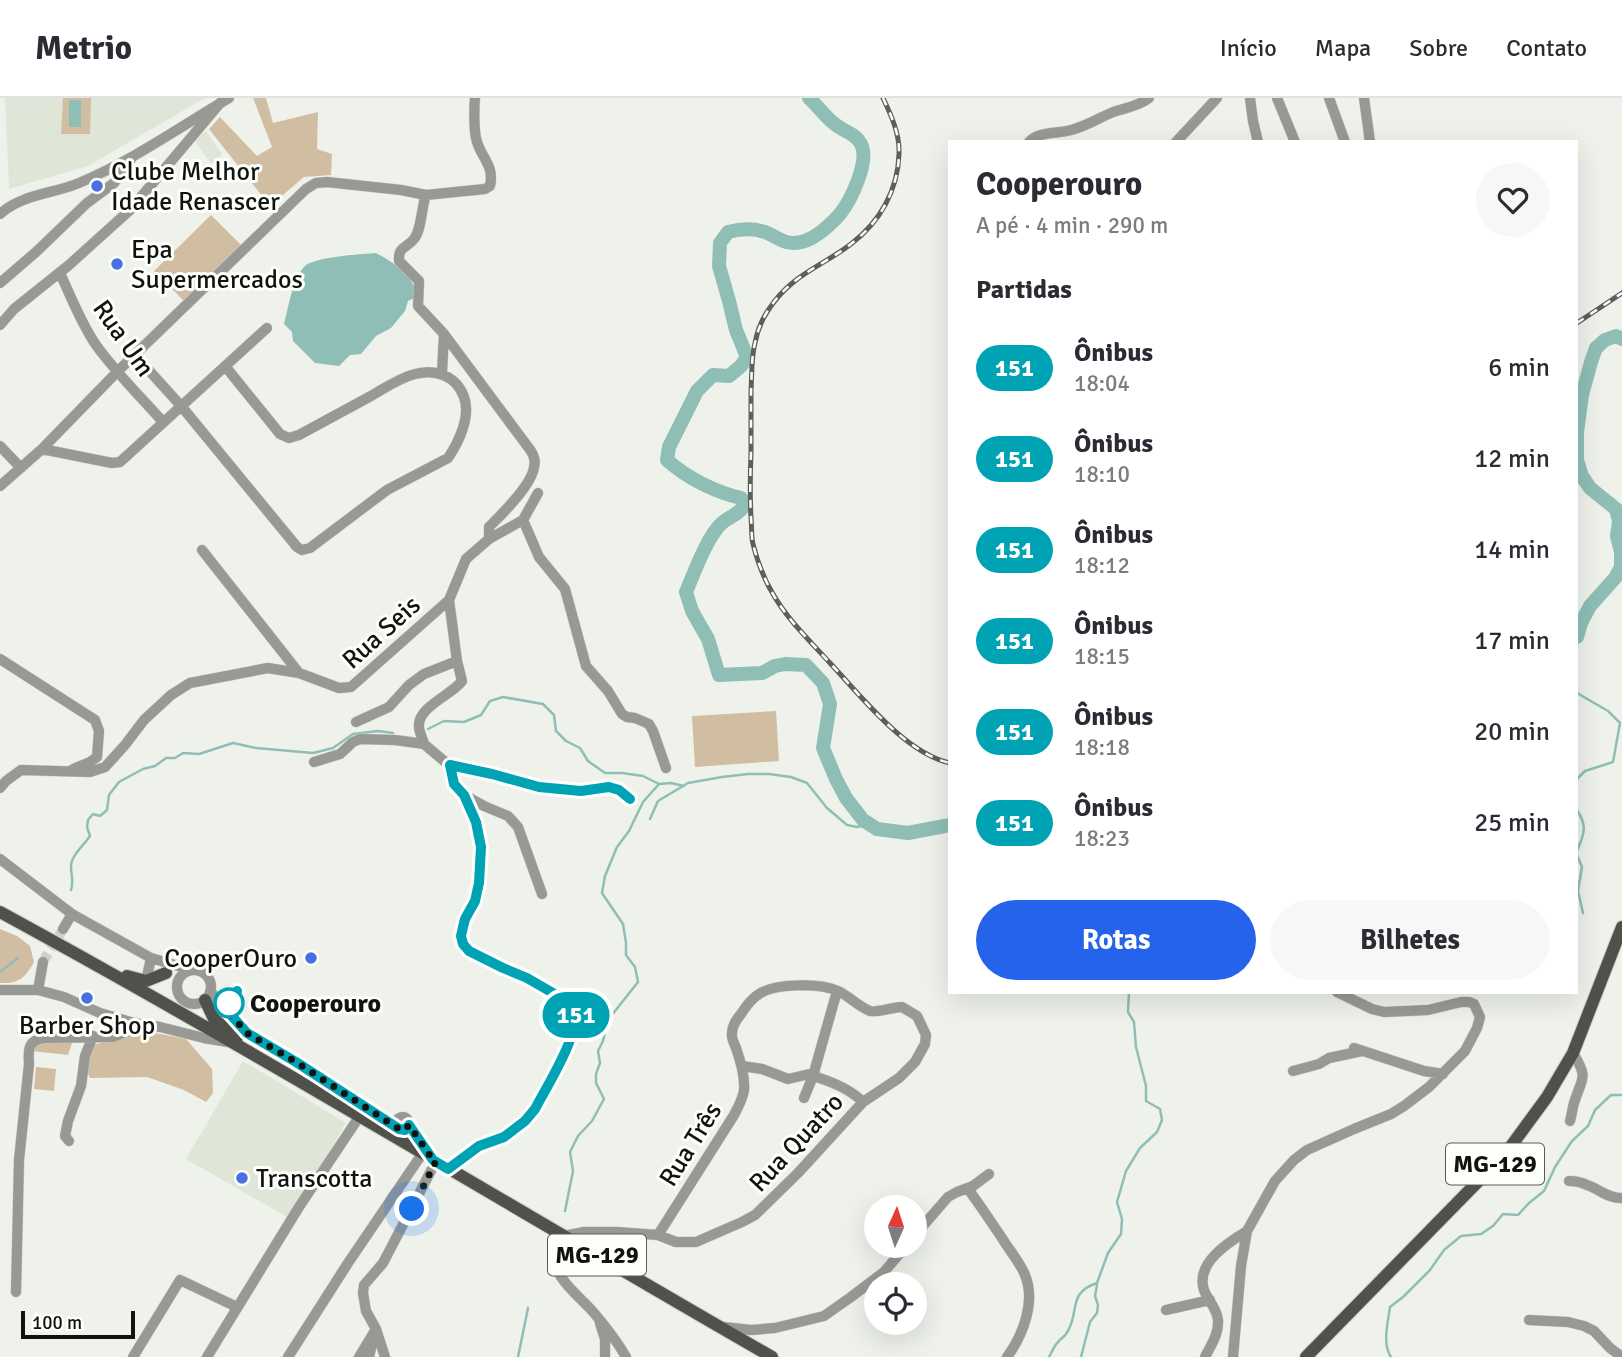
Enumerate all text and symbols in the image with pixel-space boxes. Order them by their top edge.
text: Metrio [35,28,132,69]
text: Início [1220,33,1277,63]
text: Mapa [1315,33,1371,63]
text: Sobre [1409,33,1468,63]
text: Contato [1506,33,1587,63]
place label: Clube Melhor Idade Renascer [111,156,280,218]
button: heart [1476,163,1550,237]
text: Cooperouro [976,164,1142,205]
marker: Clube Melhor Idade Renascer [89,178,105,194]
text: A pé · 4 min · 290 m [976,211,1168,240]
place label: Epa Supermercados [131,234,303,296]
marker: Epa Supermercados [109,256,125,272]
text: Partidas [976,274,1072,306]
street label: Rua Um [85,294,161,383]
text: Ônibus [1074,337,1153,369]
text: 6 min [1488,352,1550,384]
text: 151 [995,353,1034,383]
text: 18:04 [1074,369,1130,398]
text: Ônibus [1074,428,1153,460]
text: 12 min [1474,443,1550,475]
text: 151 [995,444,1034,474]
text: 18:10 [1074,460,1130,489]
text: Ônibus [1074,519,1153,551]
text: 14 min [1474,534,1550,566]
text: 151 [995,535,1034,565]
text: 18:12 [1074,551,1130,580]
street label: Rua Seis [336,589,427,676]
text: Ônibus [1074,610,1153,642]
text: 17 min [1474,625,1550,657]
text: 151 [995,626,1034,656]
text: 18:15 [1074,642,1130,671]
text: Ônibus [1074,701,1153,733]
text: 20 min [1474,716,1550,748]
text: 151 [995,717,1034,747]
text: 18:18 [1074,733,1130,762]
text: Ônibus [1074,792,1153,824]
text: 25 min [1474,807,1550,839]
text: 151 [995,808,1034,838]
text: 18:23 [1074,824,1130,853]
button: Rotas [976,900,1256,980]
button: Bilhetes [1270,900,1550,980]
place label: CooperOuro [164,943,297,975]
marker: CooperOuro [303,950,319,966]
marker: Cooperouro [214,988,244,1018]
place label: Cooperouro [250,988,381,1020]
marker: Barber Shop [79,990,95,1006]
line badge: 151 [536,992,616,1038]
text: 151 [557,1000,595,1030]
place label: Barber Shop [19,1010,155,1042]
street label: Rua Quatro [743,1086,851,1199]
street label: Rua Três [653,1097,729,1193]
road number: MG-129 [1446,1144,1544,1184]
place label: Transcotta [256,1163,372,1195]
marker: Transcotta [234,1170,250,1186]
your location [394,1191,429,1226]
north arrow [864,1195,928,1258]
map controls [864,1195,927,1335]
road number: MG-129 [548,1234,646,1275]
button: locate [864,1272,927,1335]
scale bar [21,1308,135,1340]
text: 100 m [32,1311,82,1335]

